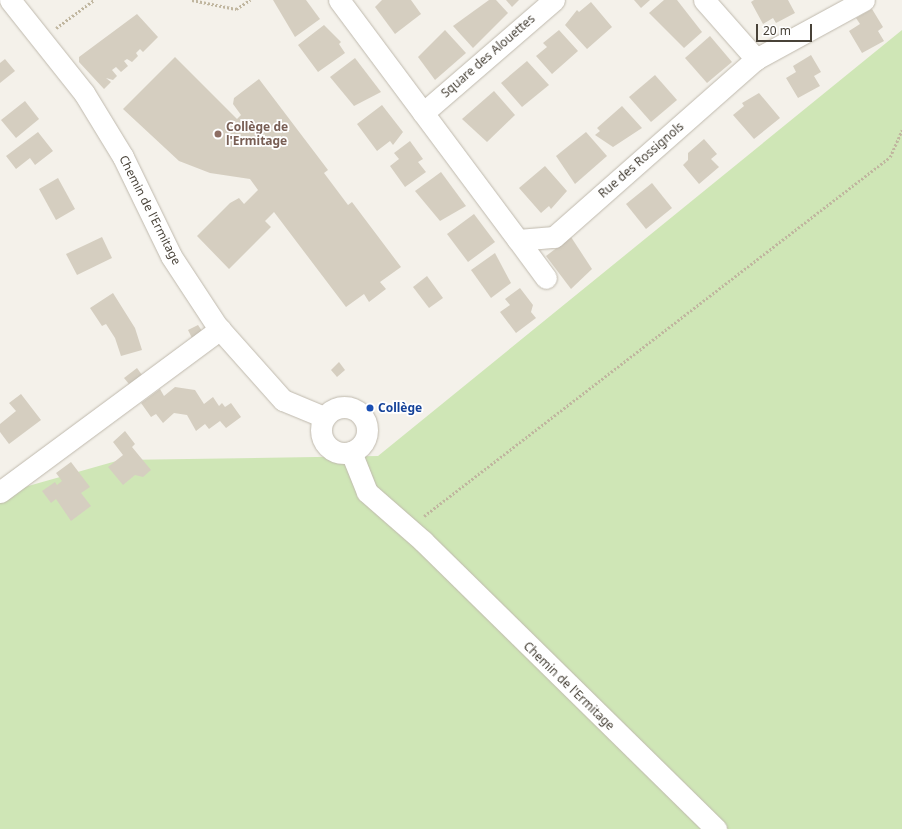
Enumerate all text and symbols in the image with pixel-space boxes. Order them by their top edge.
street label: Square des Alouettes [438,11,538,101]
scale bar [758,16,814,42]
text: 20 m [763,22,791,39]
street label: Rue des Rossignols [596,119,686,201]
place label: Collège de l'Ermitage [226,120,288,148]
marker: Collège de l'Ermitage [213,129,223,139]
street label: Chemin de l'Ermitage [116,153,184,267]
place label: Collège [378,401,422,415]
marker: Collège [365,403,375,413]
street label: Chemin de l'Ermitage [521,639,617,733]

